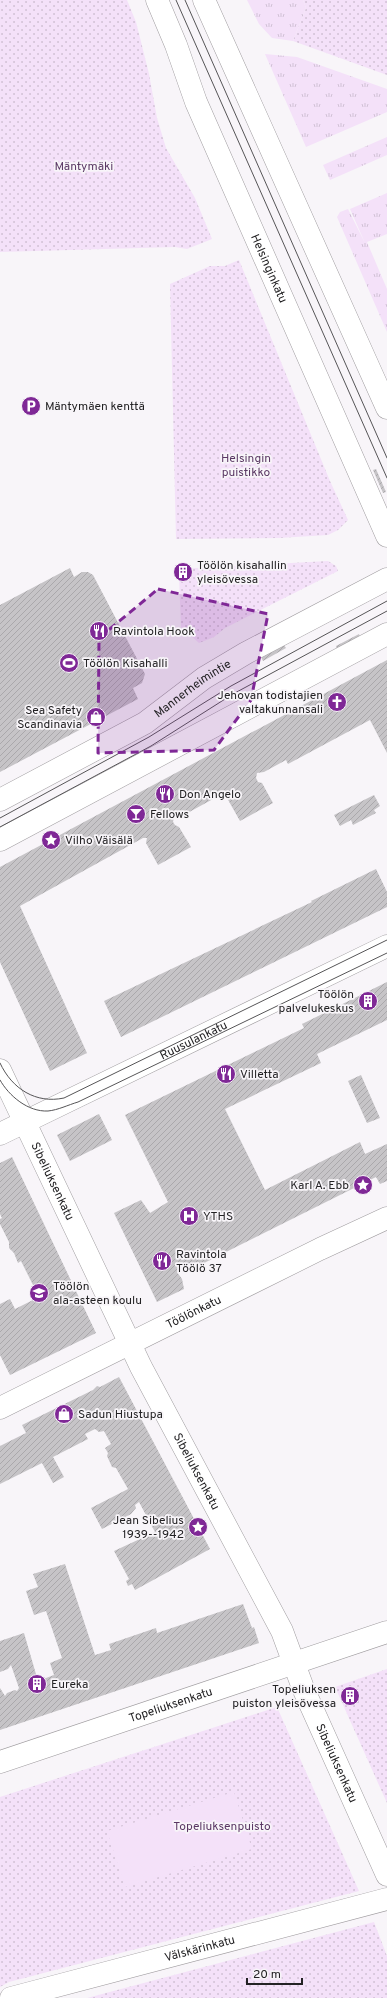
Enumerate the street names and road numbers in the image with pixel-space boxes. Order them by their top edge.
street label: Helsinginkatu [246,232,290,306]
street label: Mannerheimintie [151,657,234,722]
street label: Ruusulankatu [157,1018,230,1064]
street label: Sibeliuksenkatu [26,1140,77,1223]
street label: Töölönkatu [164,1292,224,1333]
street label: Sibeliuksenkatu [169,1431,223,1513]
street label: Topeliuksenkatu [127,1684,215,1727]
street label: Sibeliuksenkatu [311,1721,360,1805]
street label: Välskärinkatu [163,1932,237,1966]

